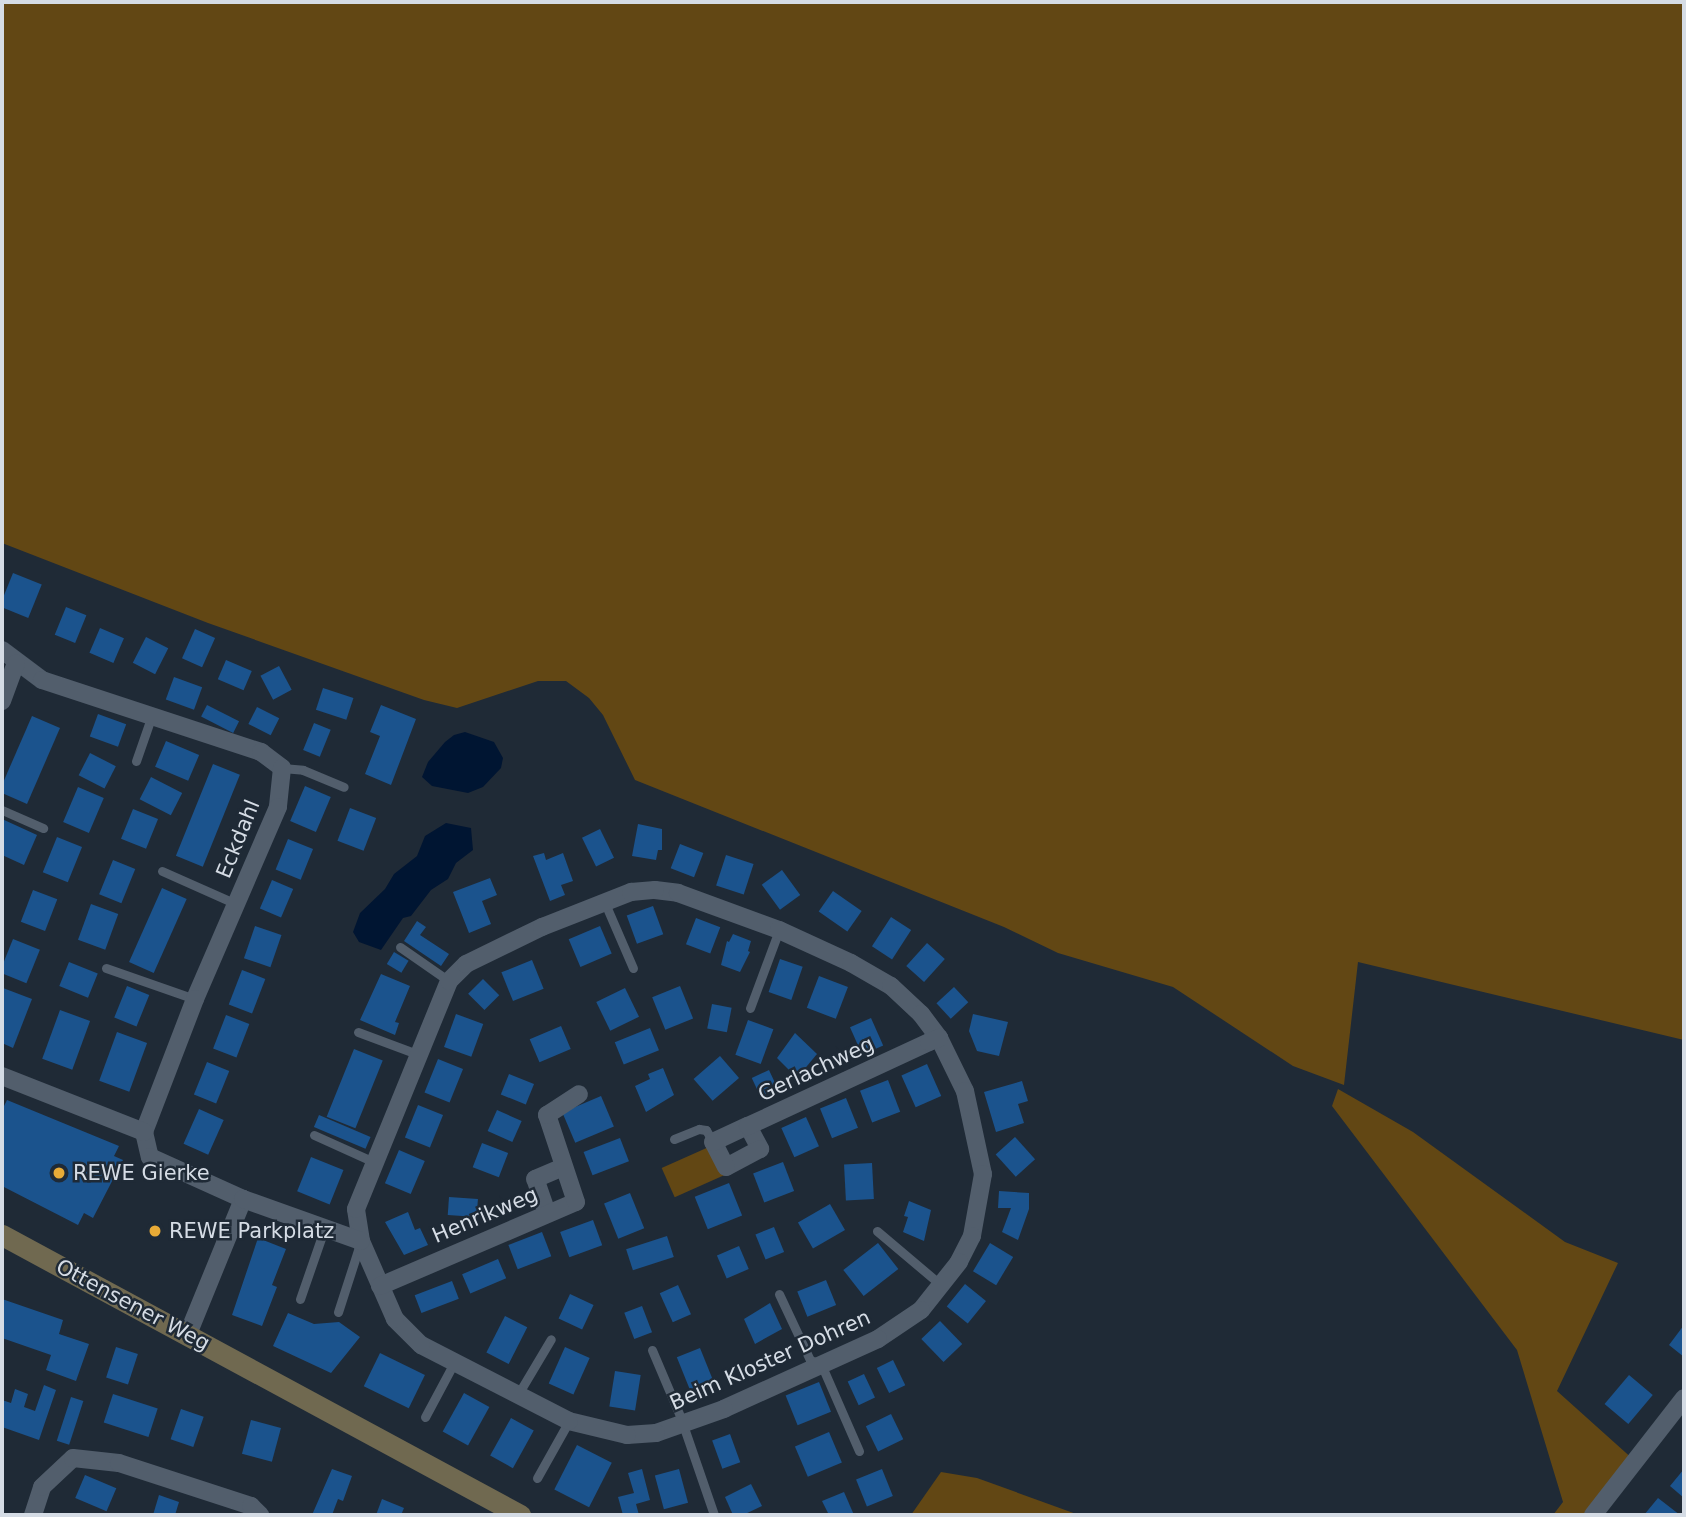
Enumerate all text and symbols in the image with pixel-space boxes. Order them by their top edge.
street label: Eckdahl [211,796,265,882]
street label: Gerlachweg [754,1031,878,1107]
place label: REWE Gierke [73,1160,210,1186]
marker: REWE Gierke [51,1165,67,1181]
street label: Henrikweg [428,1182,542,1248]
place label: REWE Parkplatz [169,1218,334,1244]
marker: REWE Parkplatz [147,1223,163,1239]
street label: Ottensener Weg [52,1254,214,1356]
street label: Beim Kloster Dohren [666,1304,874,1416]

